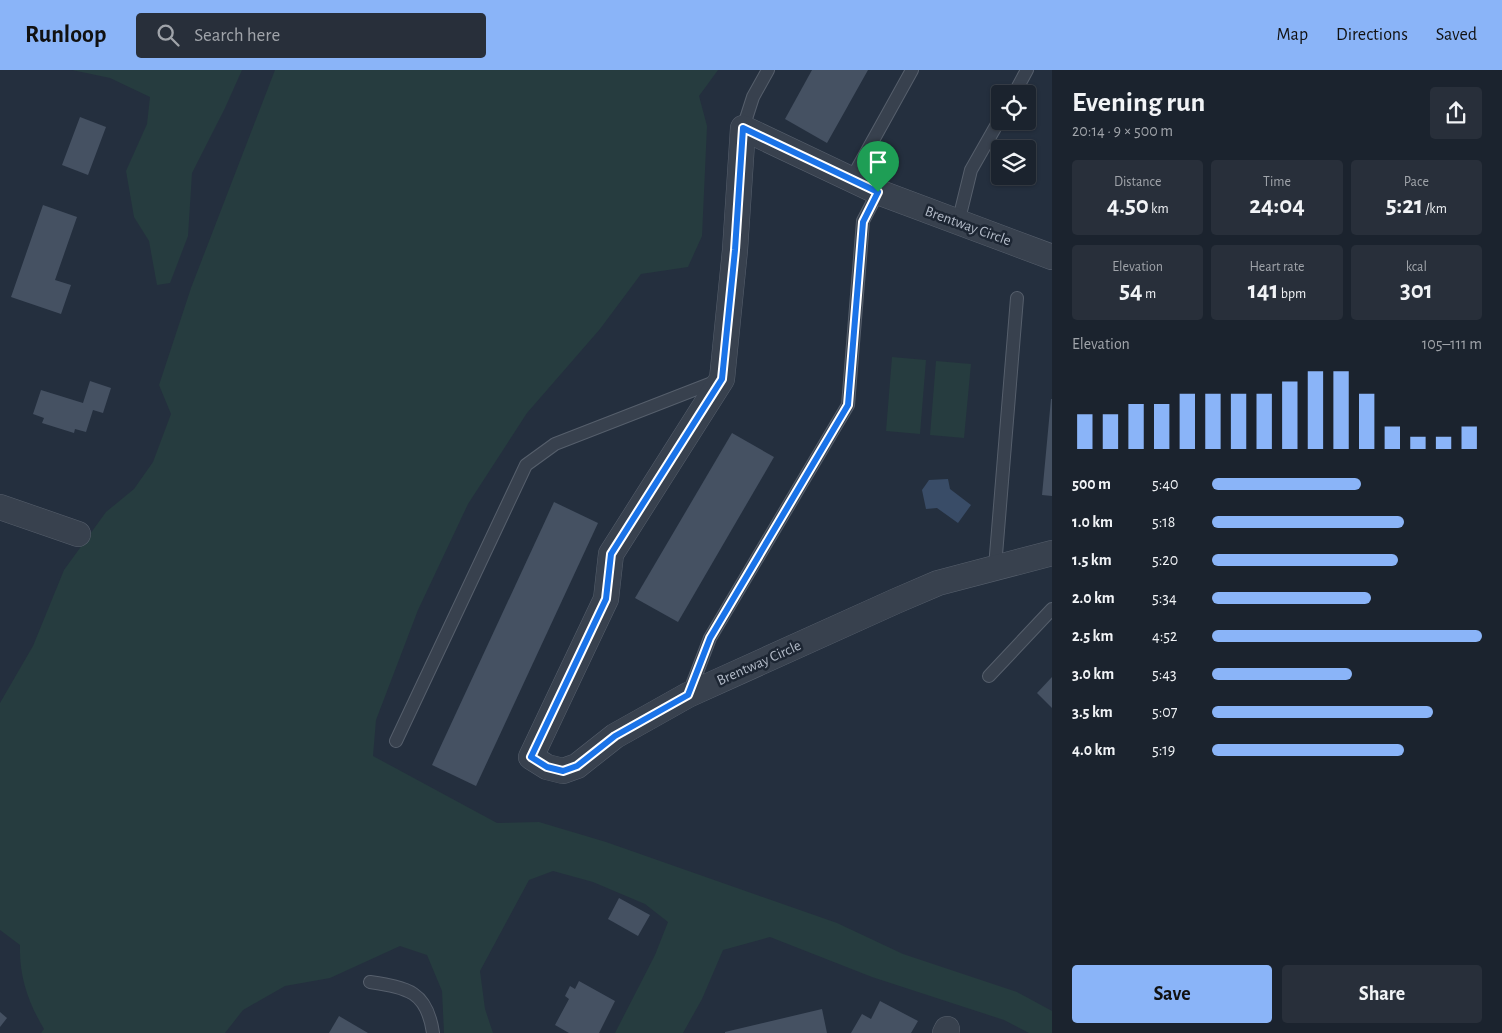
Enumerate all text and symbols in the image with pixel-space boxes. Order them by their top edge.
search box [136,13,486,58]
icon: search [154,21,182,49]
text: Runloop [25,23,106,47]
text: Search here [194,26,280,45]
text: Map [1277,26,1308,44]
text: Directions [1336,26,1408,44]
text: Saved [1436,26,1477,44]
map controls [991,85,1036,185]
button: locate [991,85,1036,130]
button: share [1430,87,1482,139]
text: Evening run [1072,89,1205,117]
text: 20:14 · 9 × 500 m [1072,123,1173,139]
button: layers [991,140,1036,185]
pin [857,141,899,192]
icon: arrive [864,148,892,176]
text: Distance [1114,175,1161,189]
text: Time [1263,175,1291,189]
text: Pace [1404,175,1429,189]
text: 4.50 [1107,193,1149,218]
text: 24:04 [1249,193,1305,218]
text: 5:21 [1386,193,1423,218]
text: km [1149,202,1169,216]
text: /km [1423,202,1447,216]
street label: Brentway Circle [923,204,1013,249]
text: Elevation [1112,260,1163,274]
text: Heart rate [1250,260,1304,274]
text: kcal [1406,260,1427,274]
text: 54 [1119,278,1143,303]
text: 141 [1248,278,1278,303]
text: 301 [1400,278,1433,303]
text: m [1143,287,1156,301]
text: bpm [1278,287,1306,301]
text: Elevation [1072,336,1130,352]
text: 105–111 m [1422,336,1482,352]
text: 500 m [1072,476,1111,492]
text: 5:40 [1152,476,1179,492]
text: 1.0 km [1072,514,1113,530]
text: 5:18 [1152,514,1175,530]
text: 1.5 km [1072,552,1112,568]
text: 5:20 [1152,552,1178,568]
text: 2.0 km [1072,590,1115,606]
text: 5:34 [1152,590,1177,606]
text: 2.5 km [1072,628,1113,644]
text: 4:52 [1152,628,1177,644]
street label: Brentway Circle [715,638,803,688]
text: 3.0 km [1072,666,1114,682]
text: 5:43 [1152,666,1177,682]
text: 3.5 km [1072,704,1113,720]
text: 5:07 [1152,704,1177,720]
text: 4.0 km [1072,742,1115,758]
text: 5:19 [1152,742,1175,758]
button: Save [1072,965,1272,1023]
button: Share [1282,965,1482,1023]

